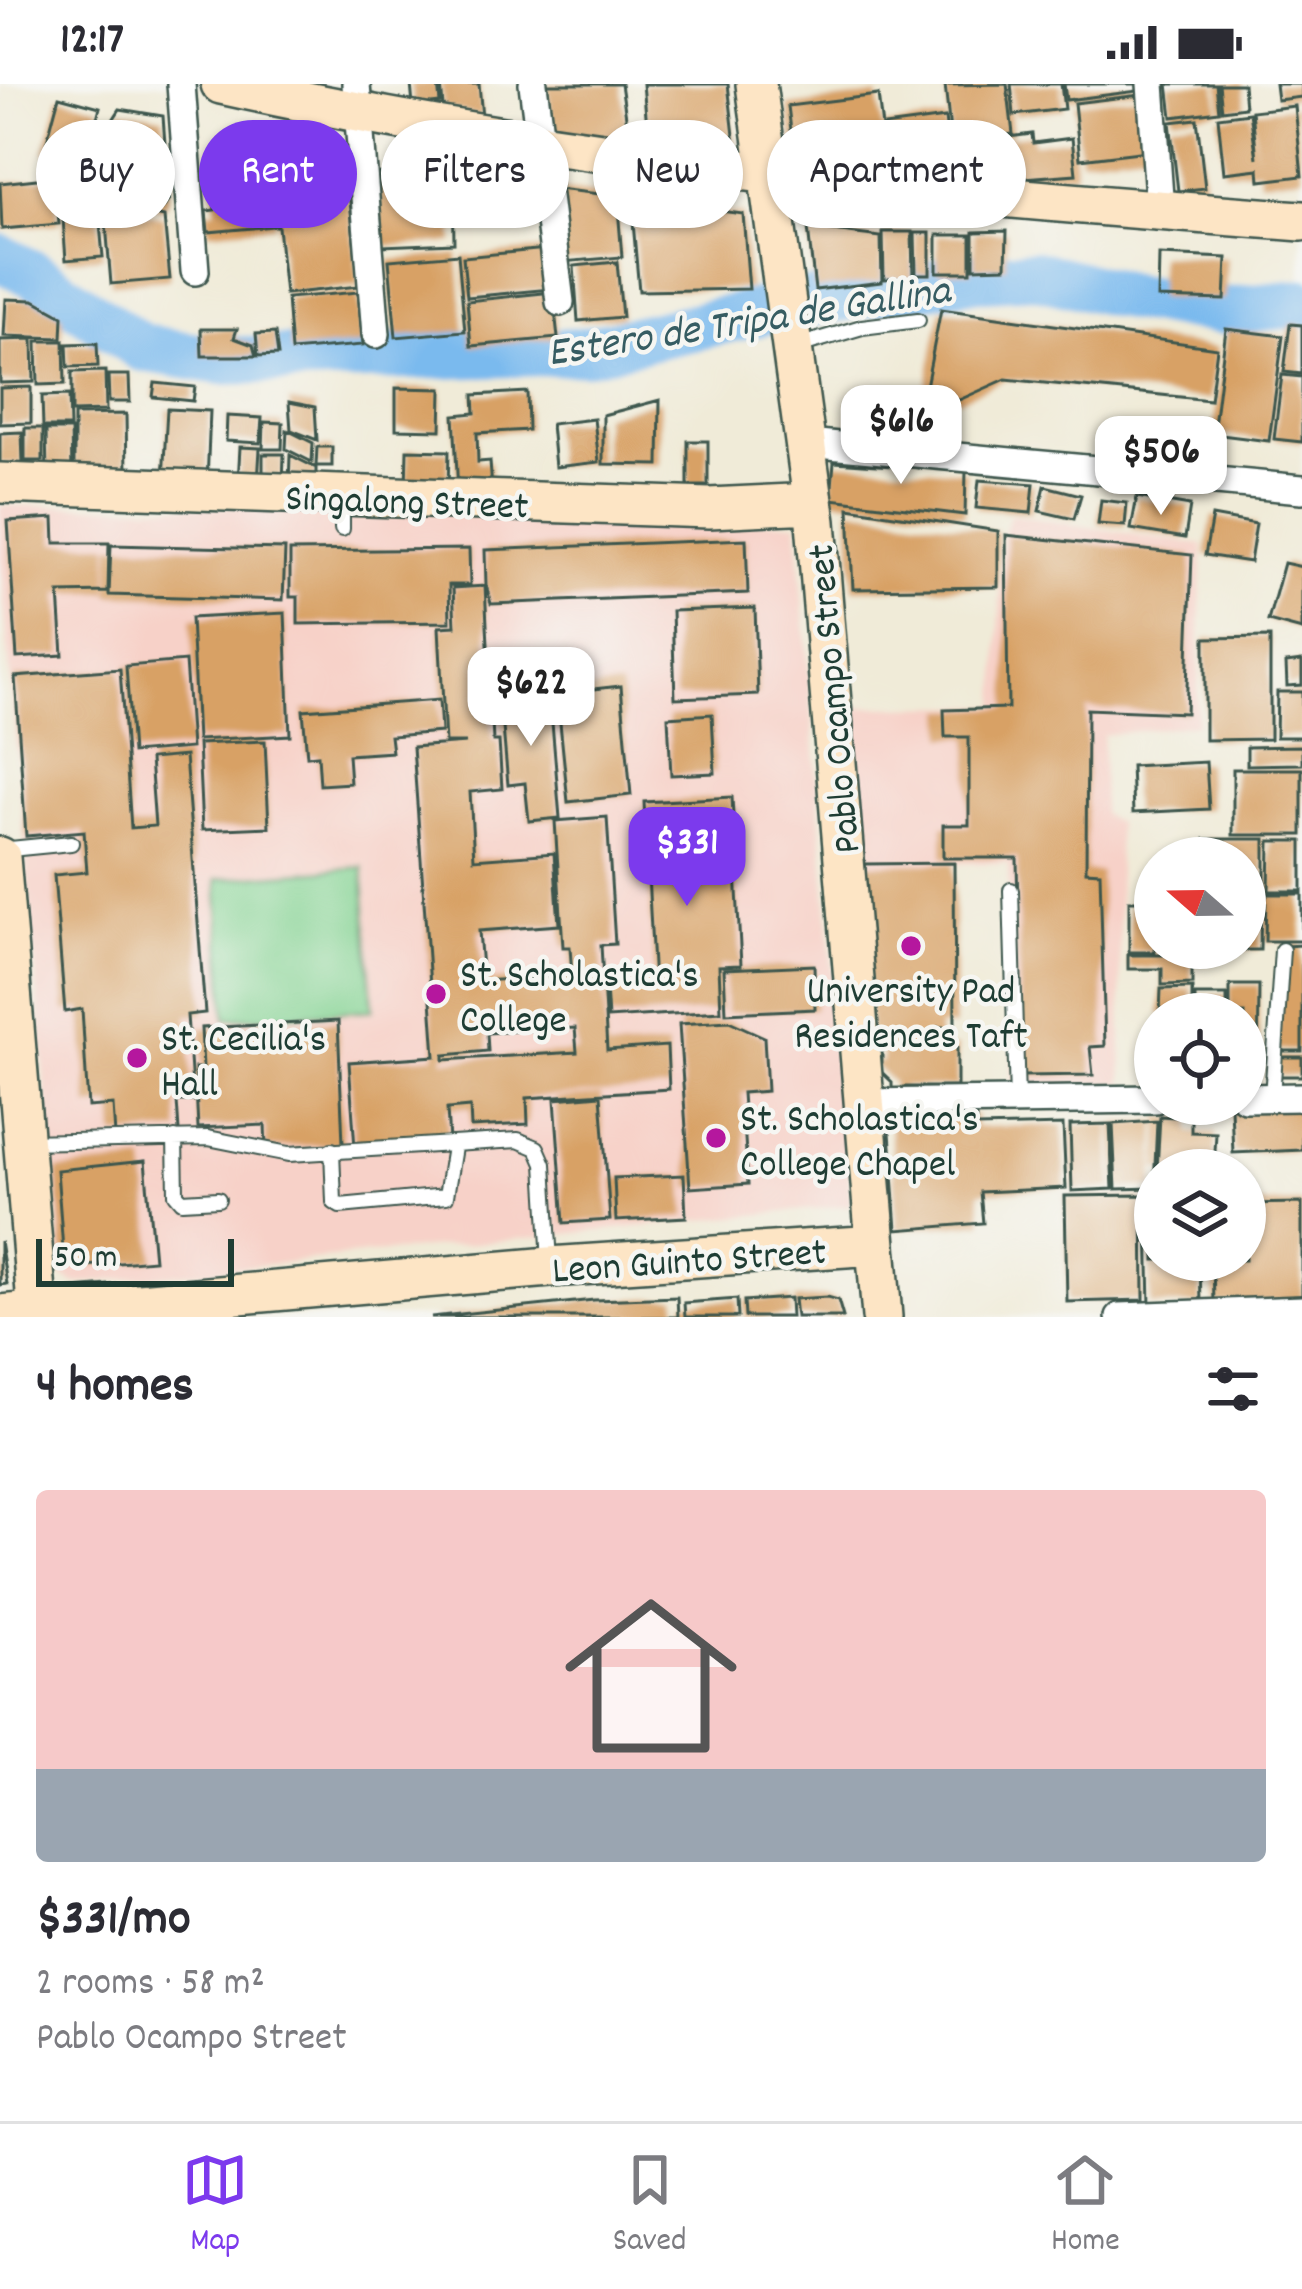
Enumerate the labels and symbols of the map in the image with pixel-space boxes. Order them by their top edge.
water label: Estero de Tripa de Gallina [544,263,957,386]
pin: $616 [830,385,972,487]
pin: $506 [1090,416,1232,518]
street label: Singalong Street [284,474,529,537]
street label: Pablo Ocampo Street [797,541,878,856]
pin: $622 [460,647,602,749]
pin: $331 [616,807,758,909]
north arrow [1134,837,1266,969]
marker: University Pad Residences Taft [898,933,924,959]
place label: St. Scholastica's College [460,951,699,1051]
place label: University Pad Residences Taft [794,967,1028,1067]
marker: St. Scholastica's College [423,981,449,1007]
place label: St. Cecilia's Hall [161,1015,326,1115]
marker: St. Cecilia's Hall [124,1045,150,1071]
place label: St. Scholastica's College Chapel [740,1095,979,1195]
marker: St. Scholastica's College Chapel [703,1125,729,1151]
street label: Leon Guinto Street [551,1227,828,1301]
scale bar [36,1233,234,1286]

